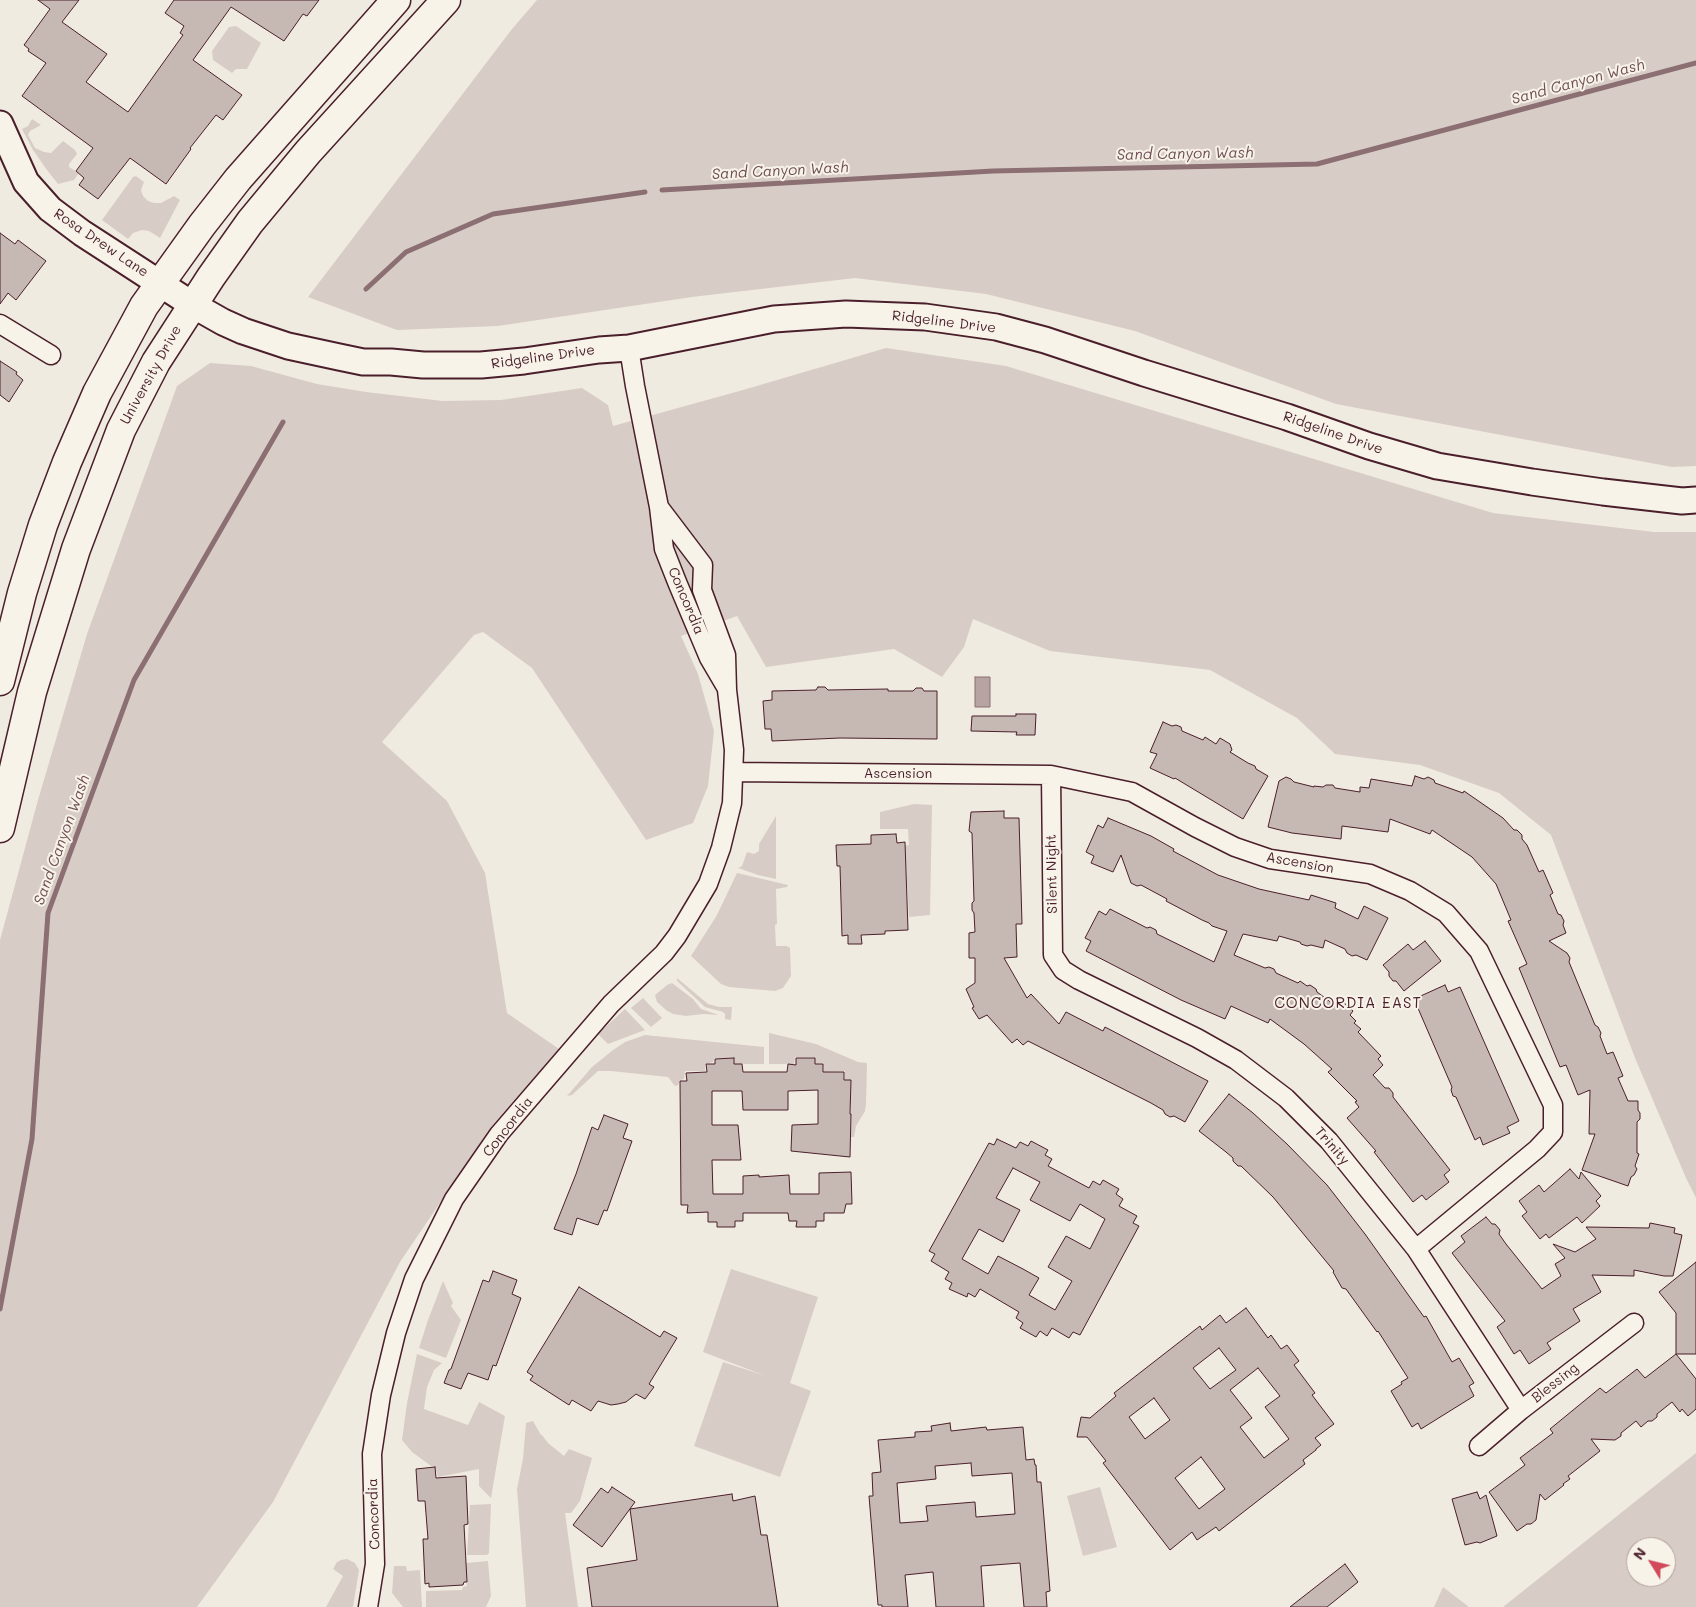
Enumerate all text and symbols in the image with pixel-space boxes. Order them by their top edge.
water label: Sand Canyon Wash [1510,56,1646,108]
water label: Sand Canyon Wash [1116,144,1254,164]
water label: Sand Canyon Wash [711,158,849,184]
street label: Rosa Drew Lane [51,205,151,281]
street label: Ridgeline Drive [891,307,997,337]
street label: University Drive [117,323,185,427]
street label: Ridgeline Drive [490,341,596,373]
street label: Ridgeline Drive [1281,408,1385,458]
street label: Concordia [664,565,708,637]
street label: Ascension [864,766,932,782]
water label: Sand Canyon Wash [30,773,94,907]
street label: Silent Night [1043,834,1061,914]
street label: Ascension [1265,849,1335,877]
district label: CONCORDIA EAST [1272,994,1424,1012]
street label: Concordia [479,1094,537,1160]
street label: Trinity [1311,1124,1353,1168]
street label: Blessing [1528,1360,1582,1406]
street label: Concordia [364,1478,384,1550]
north arrow [1626,1537,1676,1587]
text: N [1628,1544,1650,1563]

